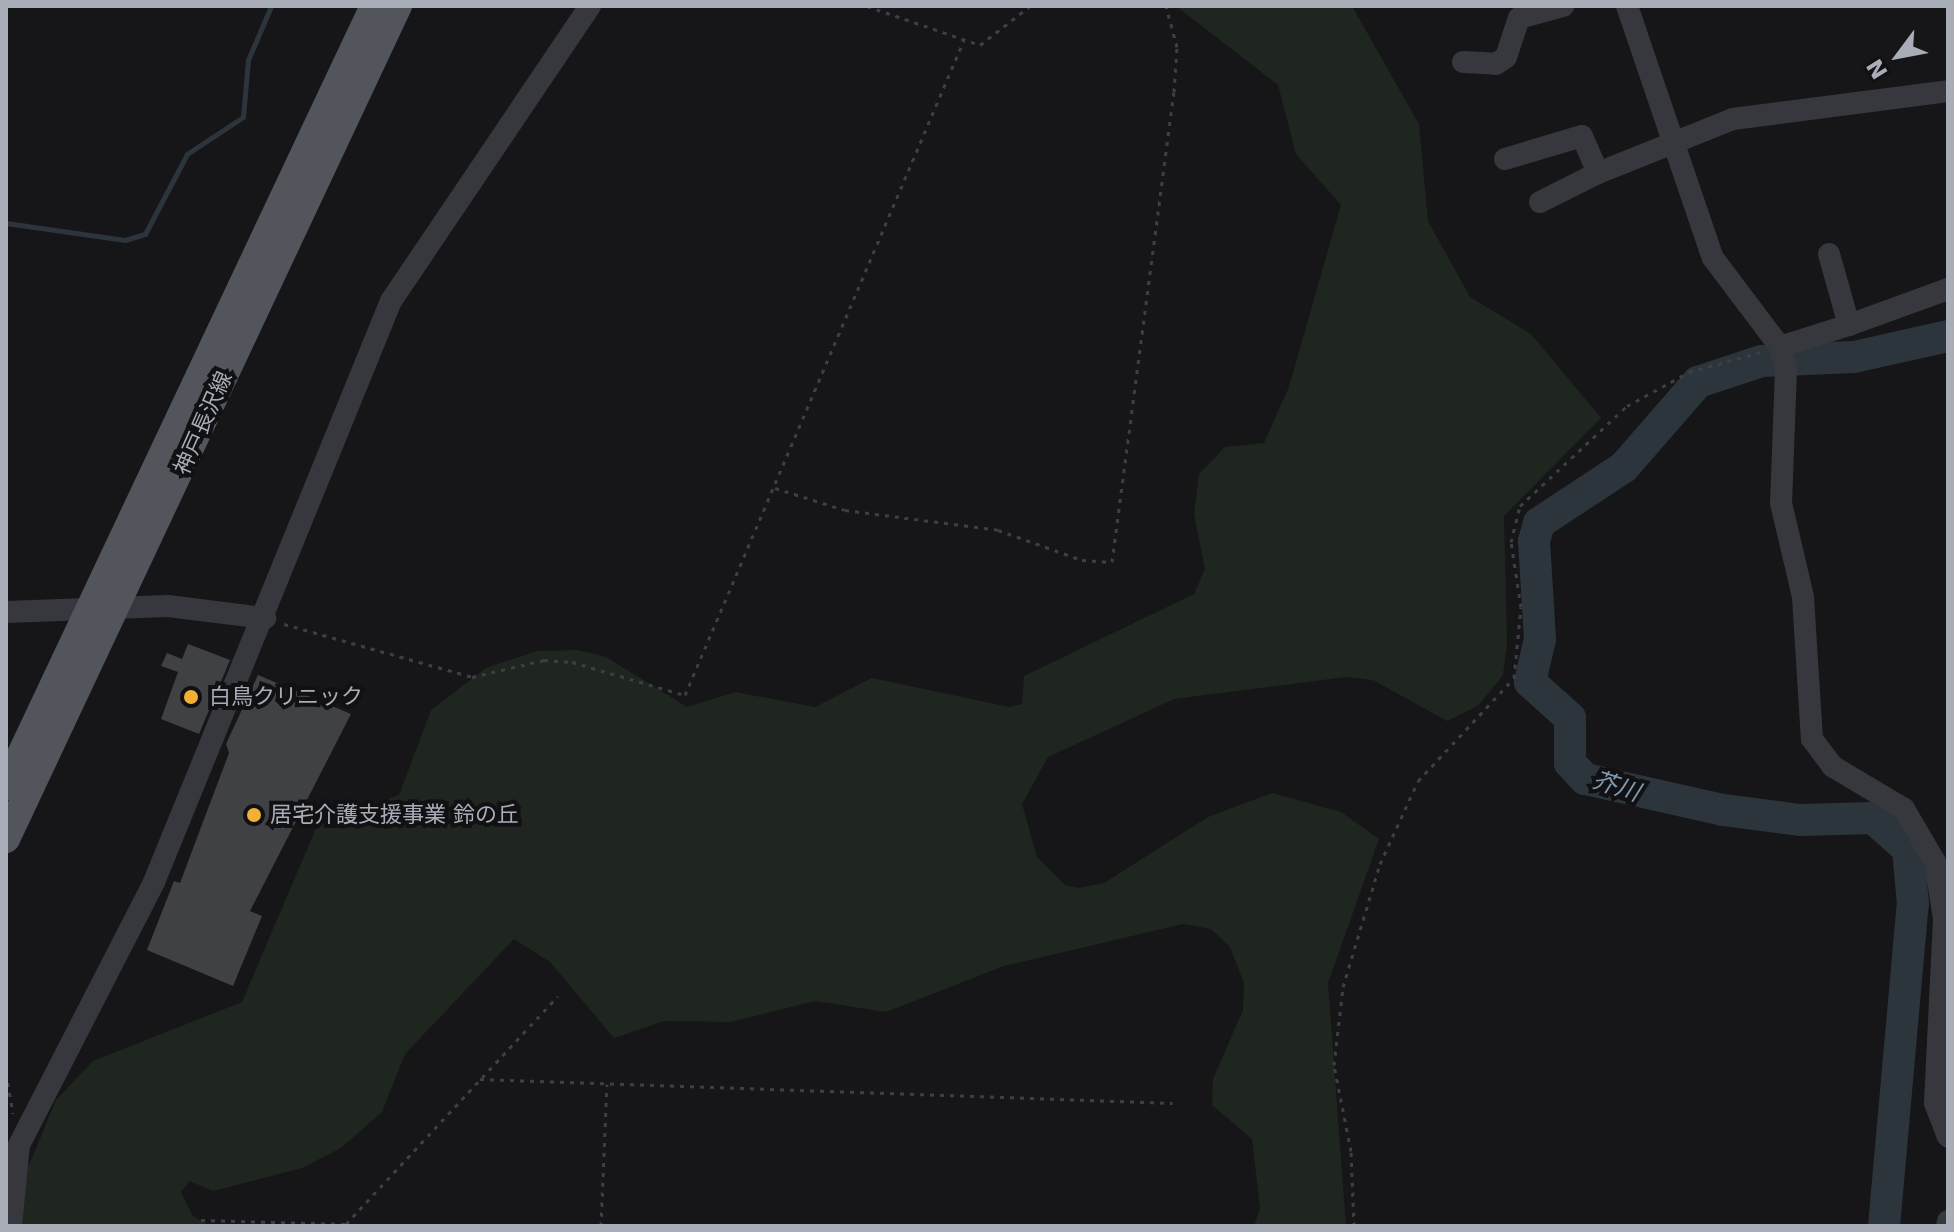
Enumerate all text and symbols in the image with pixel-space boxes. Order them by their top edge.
north arrow [1858,16,1938,96]
text: N [1862,55,1893,83]
street label: 神戸長沢線 [169,367,237,479]
place label: 白鳥クリニック [209,684,363,710]
marker: 白鳥クリニック [180,686,202,708]
water label: 芥川 [1589,766,1643,808]
place label: 居宅介護支援事業 鈴の丘 [270,802,519,828]
marker: 居宅介護支援事業 鈴の丘 [245,806,263,824]

